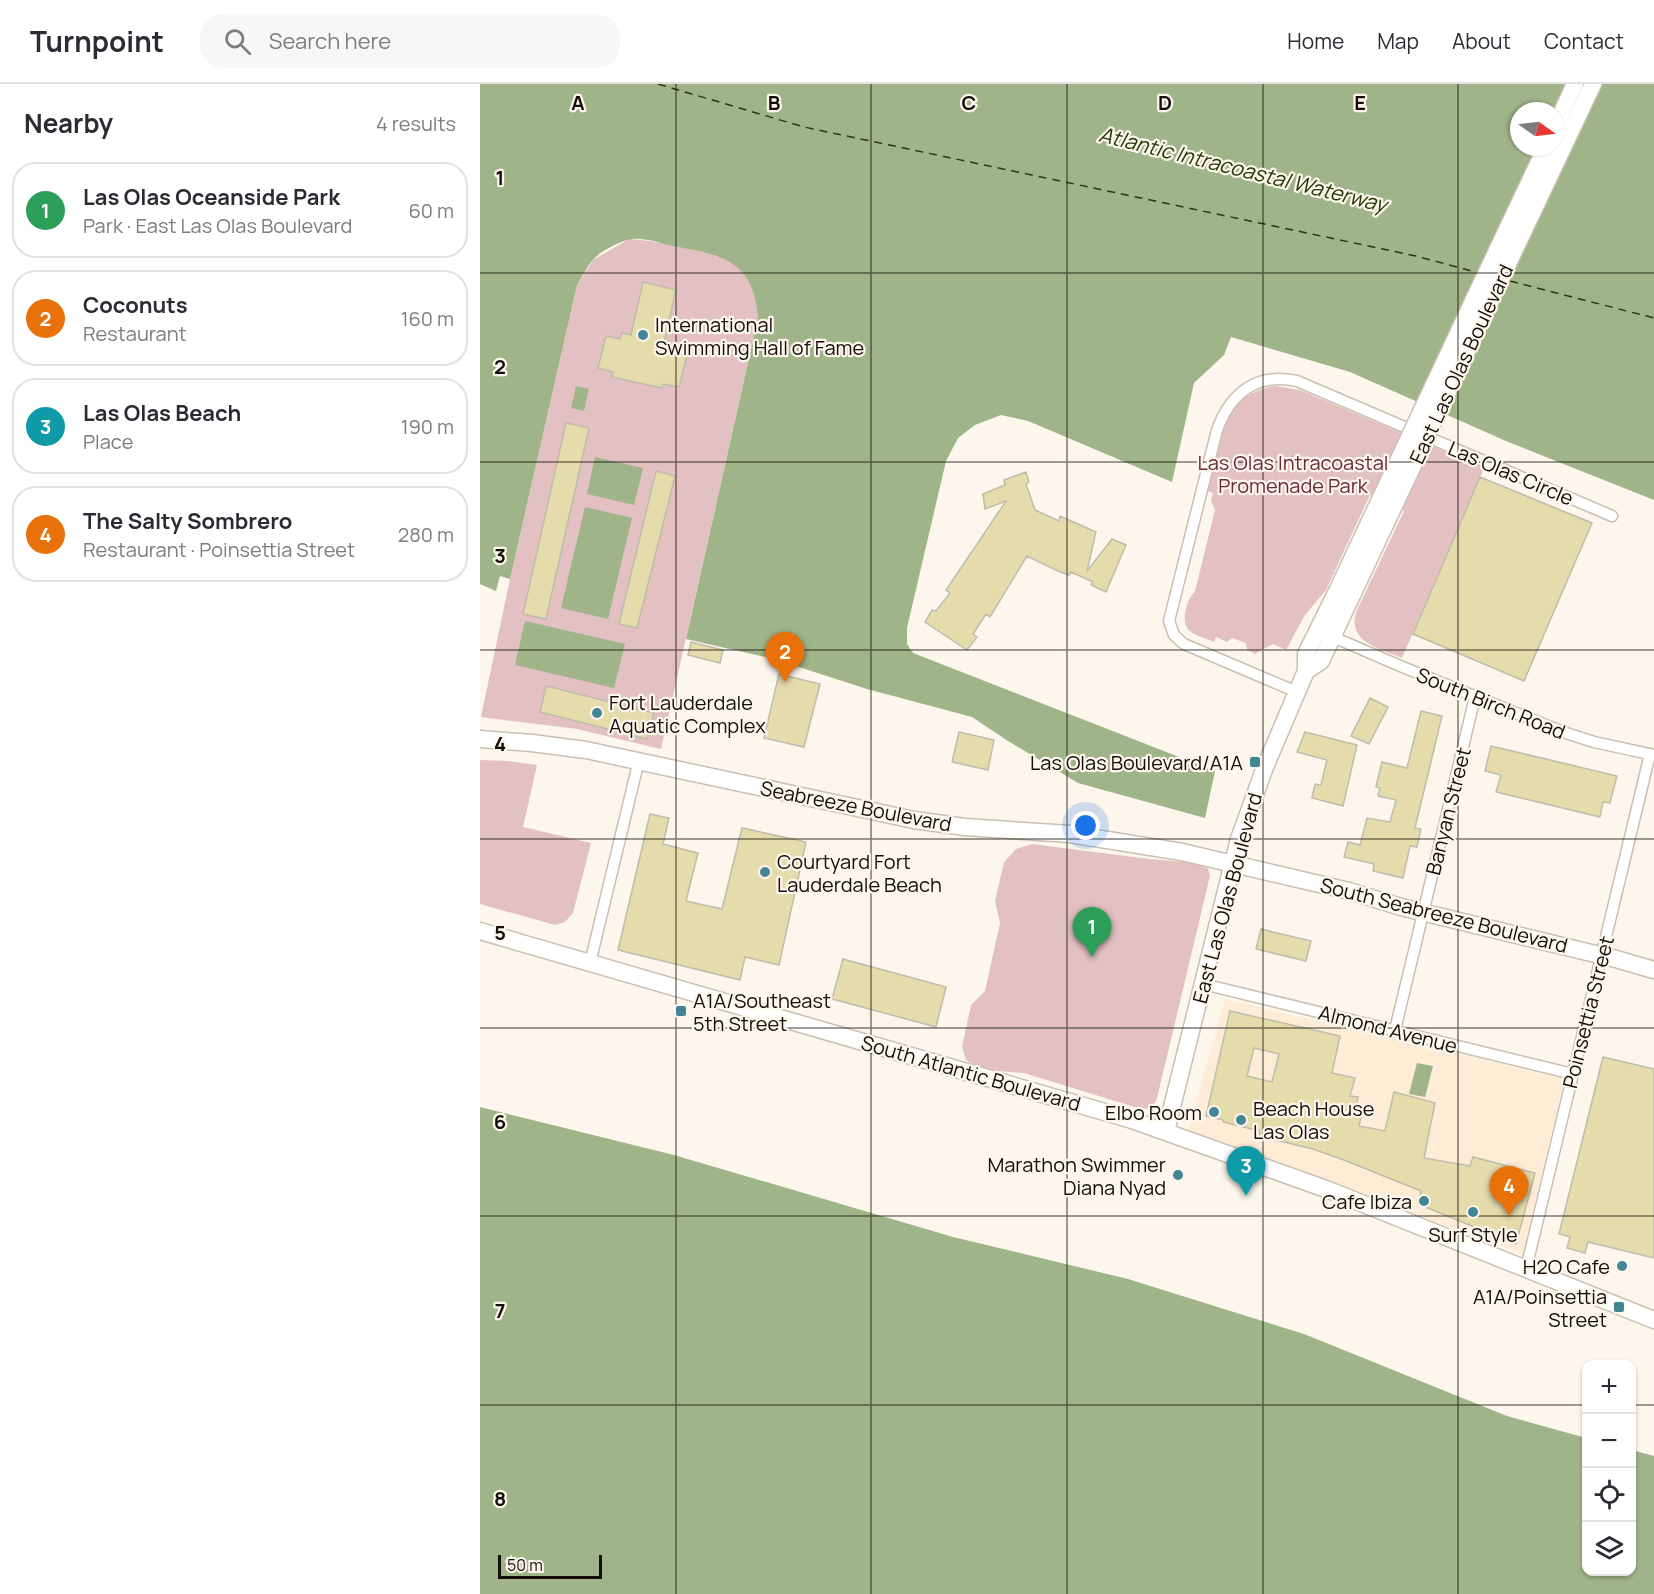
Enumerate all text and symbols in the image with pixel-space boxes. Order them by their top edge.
search box [200,14,620,68]
text: Turnpoint [30,22,164,60]
icon: search [221,25,254,58]
text: Search here [269,26,391,56]
text: Home [1287,27,1344,55]
text: Map [1377,27,1419,55]
text: About [1452,27,1511,55]
text: Contact [1544,27,1624,55]
text: A [571,89,585,116]
text: B [768,89,781,116]
text: C [962,89,976,116]
text: D [1158,89,1172,116]
text: E [1354,89,1366,116]
north arrow [1510,102,1564,156]
text: Nearby [24,105,113,141]
text: 4 results [376,110,456,137]
water label: Atlantic Intracoastal Waterway [1096,120,1393,219]
text: 1 [496,164,504,191]
text: Las Olas Oceanside Park [83,182,340,212]
text: 1 [41,197,50,224]
text: 60 m [408,197,454,224]
text: Park · East Las Olas Boulevard [83,212,352,239]
street label: East Las Olas Boulevard [1403,260,1519,468]
text: Coconuts [83,290,188,320]
text: 2 [40,305,51,332]
text: 160 m [401,305,454,332]
place label: International Swimming Hall of Fame [655,311,864,361]
text: Restaurant [83,320,187,347]
marker: International Swimming Hall of Fame [636,328,650,342]
text: 2 [494,353,506,380]
text: Las Olas Beach [83,398,241,428]
text: 3 [40,413,51,440]
text: 190 m [401,413,454,440]
text: Place [83,428,133,455]
street label: Las Olas Circle [1444,434,1578,512]
park label: Las Olas Intracoastal Promenade Park [1197,449,1389,499]
text: The Salty Sombrero [83,506,292,536]
text: 4 [39,521,52,548]
text: 280 m [398,521,454,548]
text: Restaurant · Poinsettia Street [83,536,355,563]
text: 3 [494,542,506,569]
pin: 2 [766,632,804,682]
street label: South Birch Road [1413,661,1569,745]
place label: Fort Lauderdale Aquatic Complex [609,689,766,739]
marker: Fort Lauderdale Aquatic Complex [590,706,604,720]
text: 4 [494,730,506,757]
street label: Banyan Street [1419,744,1477,878]
place label: Las Olas Boulevard/A1A [1030,749,1243,776]
marker: Las Olas Boulevard/A1A [1248,755,1262,769]
street label: Seabreeze Boulevard [758,774,954,838]
street label: East Las Olas Boulevard [1186,790,1268,1006]
your location [1071,811,1100,840]
place label: Courtyard Fort Lauderdale Beach [777,848,942,898]
marker: Courtyard Fort Lauderdale Beach [758,865,772,879]
street label: South Seabreeze Boulevard [1317,871,1571,959]
pin: 1 [1072,908,1112,957]
text: 5 [494,919,506,946]
street label: Poinsettia Street [1556,933,1620,1091]
place label: A1A/Southeast 5th Street [693,987,831,1037]
street label: Almond Avenue [1316,999,1460,1059]
marker: A1A/Southeast 5th Street [674,1004,688,1018]
street label: South Atlantic Boulevard [858,1029,1084,1117]
place label: Beach House Las Olas [1253,1095,1374,1145]
place label: Elbo Room [1105,1099,1202,1126]
marker: Elbo Room [1207,1105,1221,1119]
text: 6 [494,1108,506,1135]
marker: Beach House Las Olas [1234,1113,1248,1127]
pin: 3 [1226,1146,1266,1196]
place label: Marathon Swimmer Diana Nyad [987,1151,1166,1201]
pin: 4 [1490,1166,1528,1216]
marker: Marathon Swimmer Diana Nyad [1171,1168,1185,1182]
place label: Cafe Ibiza [1322,1188,1412,1215]
marker: Cafe Ibiza [1417,1194,1431,1208]
marker: Surf Style [1466,1205,1480,1219]
place label: Surf Style [1428,1221,1518,1248]
place label: H2O Cafe [1523,1253,1610,1280]
marker: H2O Cafe [1615,1259,1629,1273]
place label: A1A/Poinsettia Street [1473,1283,1607,1333]
text: 7 [495,1297,505,1324]
marker: A1A/Poinsettia Street [1612,1300,1626,1314]
map controls [1582,1360,1636,1576]
button: + [1582,1360,1636,1414]
button: − [1582,1414,1636,1468]
button: locate [1582,1468,1636,1522]
text: 8 [494,1485,506,1512]
button: layers [1582,1522,1636,1576]
scale bar [498,1552,602,1580]
text: 50 m [507,1554,543,1576]

